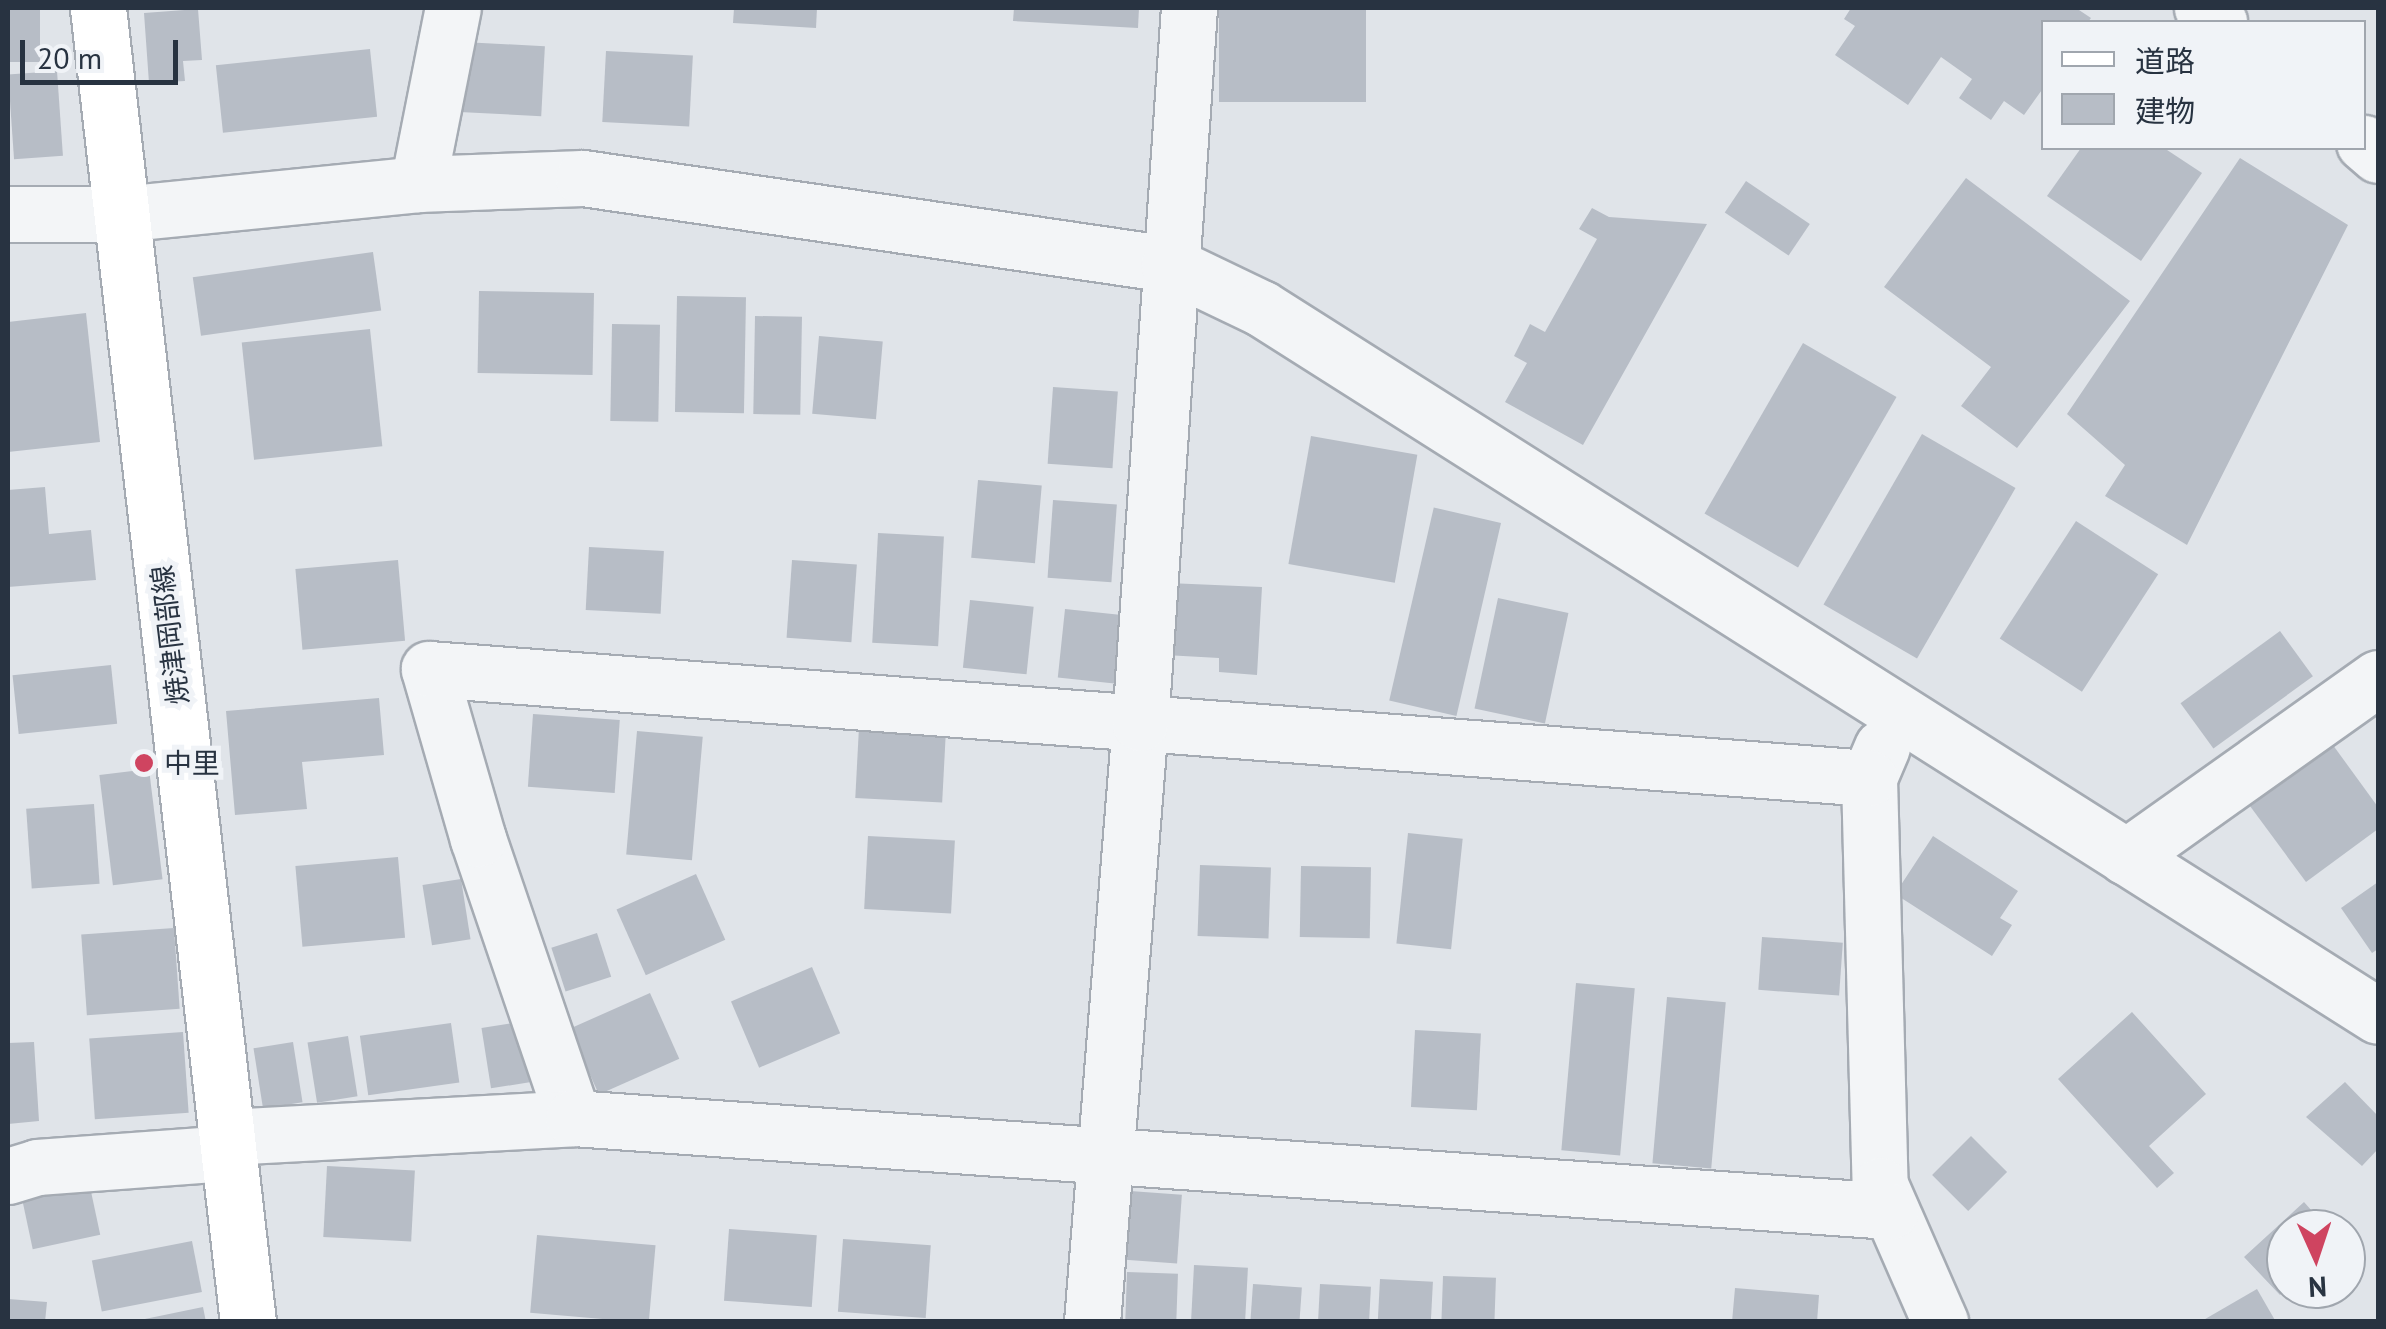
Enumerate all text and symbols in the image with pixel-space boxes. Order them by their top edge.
scale bar [25,20,182,82]
legend [2041,20,2366,150]
text: 20 m [37,38,102,77]
text: 道路 [2135,41,2195,80]
text: 建物 [2135,91,2195,130]
street label: 焼津岡部線 [145,563,195,707]
place label: 中里 [164,746,220,780]
marker: 中里 [133,752,155,774]
north arrow [2266,1209,2366,1309]
text: N [2307,1269,2328,1306]

